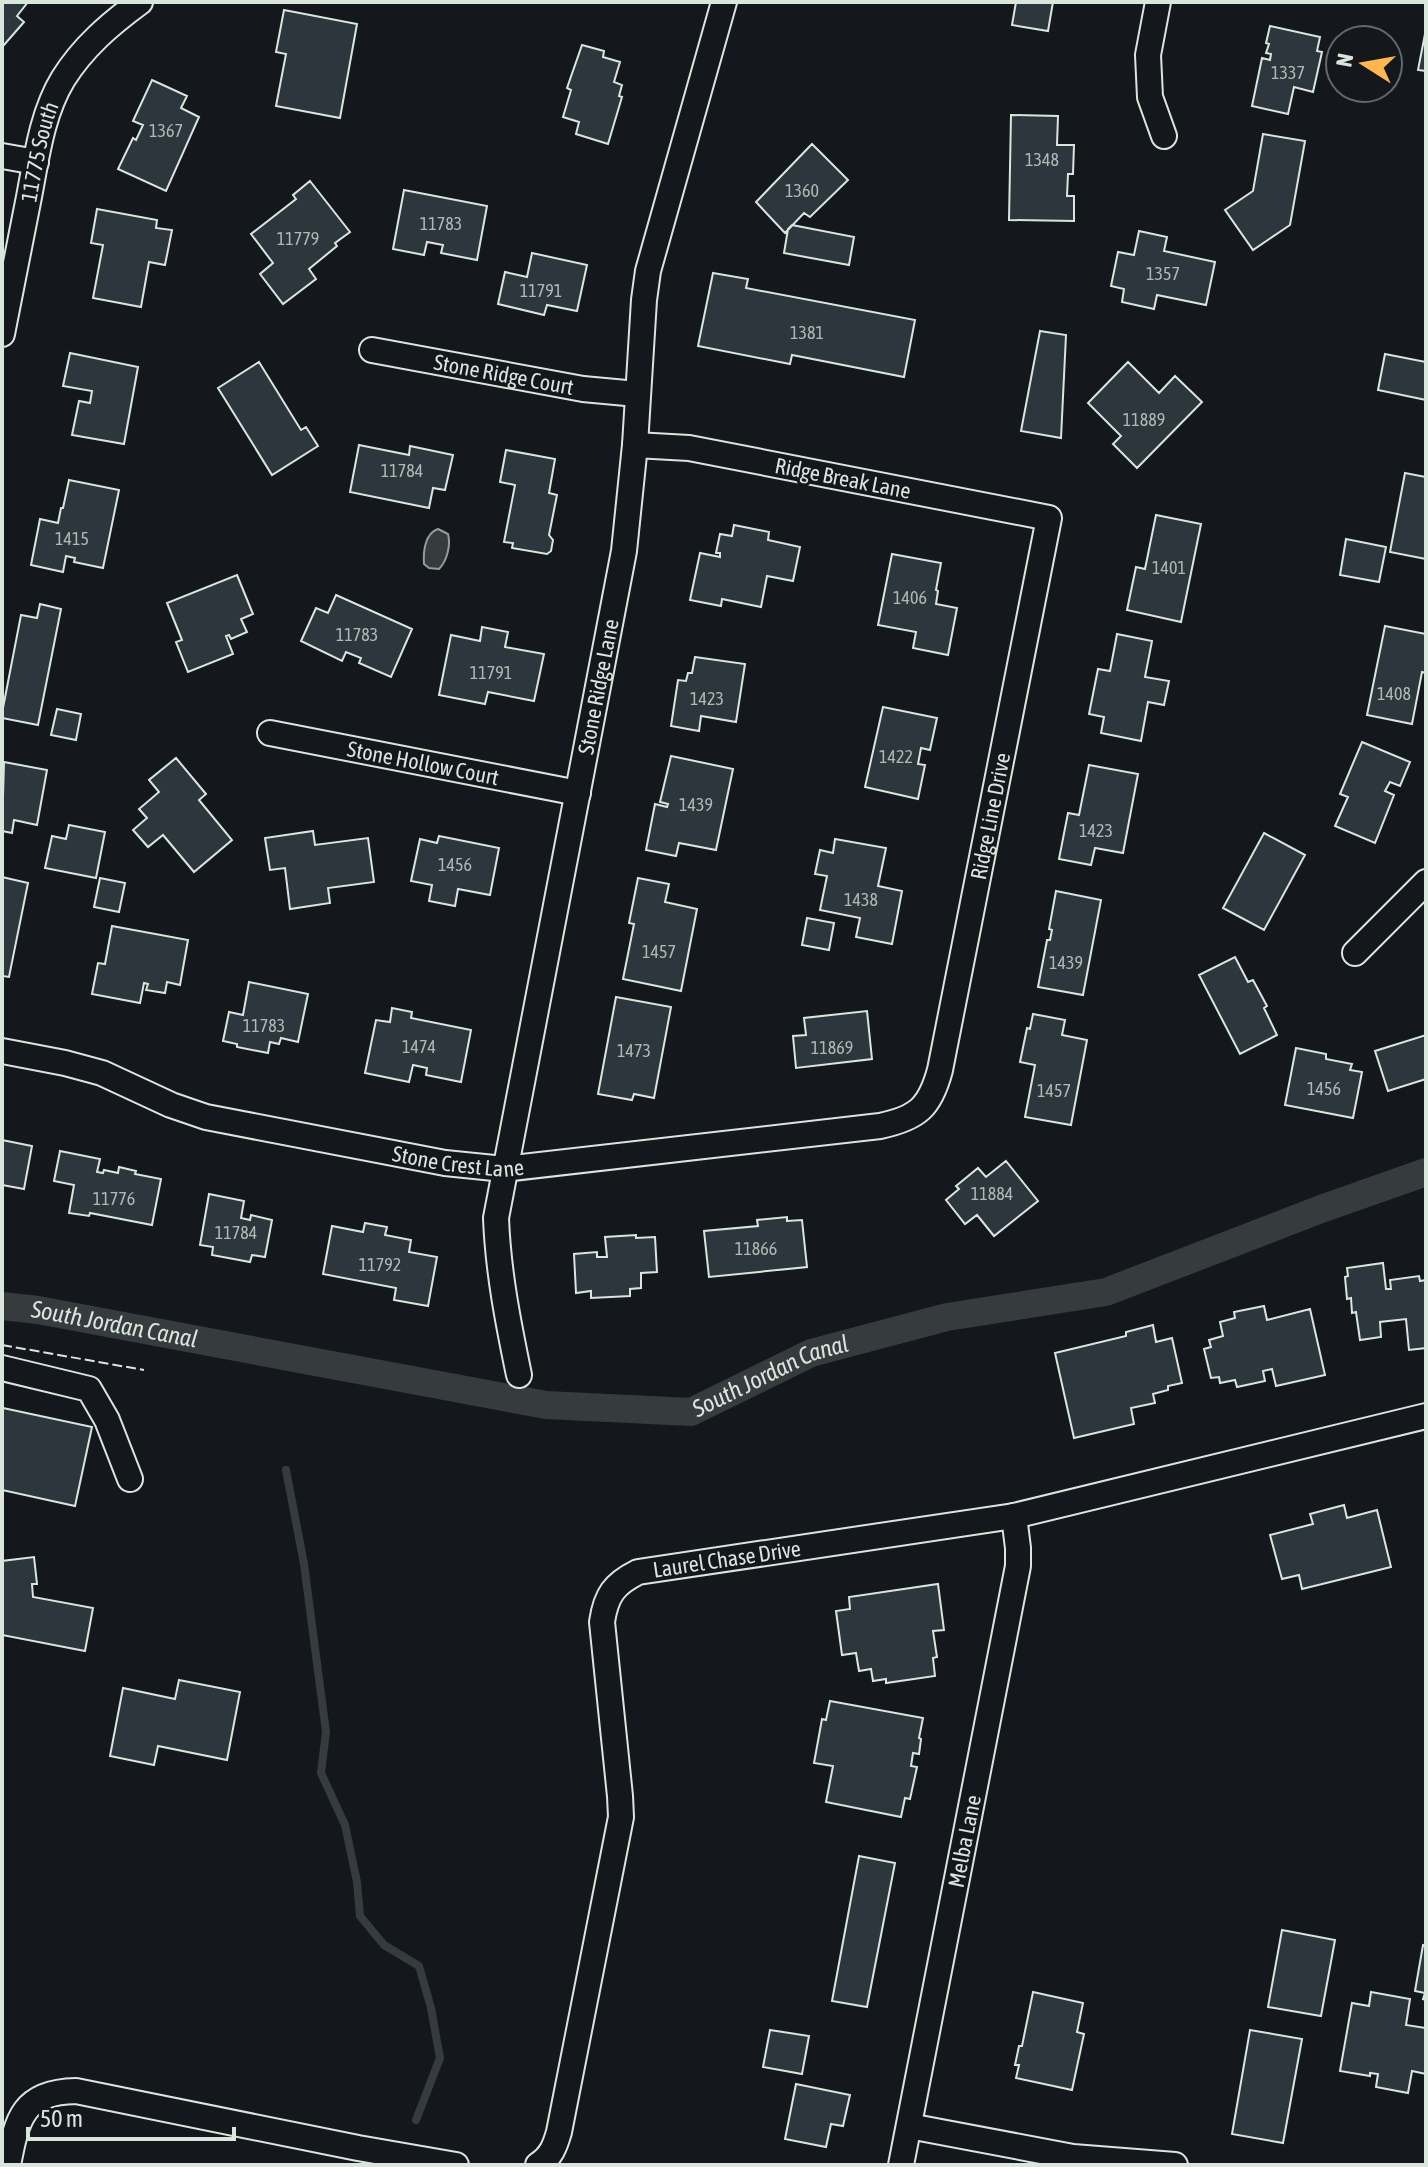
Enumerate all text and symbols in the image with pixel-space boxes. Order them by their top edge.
north arrow [1324,24,1404,104]
text: N [1330,51,1358,69]
house number: 1337 [1271,62,1305,83]
street label: 11775 South [15,98,64,204]
house number: 1367 [149,120,183,141]
house number: 1348 [1025,149,1059,170]
house number: 1360 [785,180,819,201]
house number: 11783 [420,213,462,234]
house number: 11779 [277,228,319,249]
house number: 1357 [1146,263,1180,284]
house number: 11791 [520,280,562,301]
house number: 1381 [790,322,824,343]
street label: Stone Ridge Court [432,349,576,400]
house number: 11889 [1123,409,1165,430]
street label: Ridge Break Lane [773,452,913,504]
house number: 11784 [381,460,423,481]
house number: 1415 [55,528,89,549]
house number: 1401 [1152,557,1186,578]
house number: 1406 [893,587,927,608]
street label: Stone Ridge Lane [572,617,624,756]
house number: 11783 [336,624,378,645]
house number: 11791 [470,662,512,683]
house number: 1408 [1377,683,1411,704]
house number: 1423 [690,688,724,709]
street label: Stone Hollow Court [345,735,501,790]
house number: 1422 [879,746,913,767]
street label: Ridge Line Drive [965,750,1015,882]
house number: 1439 [679,794,713,815]
house number: 1423 [1079,820,1113,841]
house number: 1456 [438,854,472,875]
house number: 1438 [844,889,878,910]
house number: 1457 [642,941,676,962]
house number: 1439 [1049,952,1083,973]
house number: 11783 [243,1015,285,1036]
house number: 1474 [402,1036,436,1057]
house number: 11869 [811,1037,853,1058]
house number: 1473 [617,1040,651,1061]
house number: 1456 [1307,1078,1341,1099]
house number: 1457 [1037,1080,1071,1101]
street label: Stone Crest Lane [390,1140,525,1182]
house number: 11884 [971,1183,1013,1204]
house number: 11776 [93,1188,135,1209]
house number: 11784 [215,1222,257,1243]
house number: 11866 [735,1238,777,1259]
house number: 11792 [359,1254,401,1275]
water label: South Jordan Canal [29,1295,200,1353]
water label: South Jordan Canal [687,1330,852,1423]
street label: Laurel Chase Drive [651,1535,803,1583]
street label: Melba Lane [943,1793,986,1890]
scale bar [28,2091,234,2141]
text: 50 m [40,2105,83,2132]

